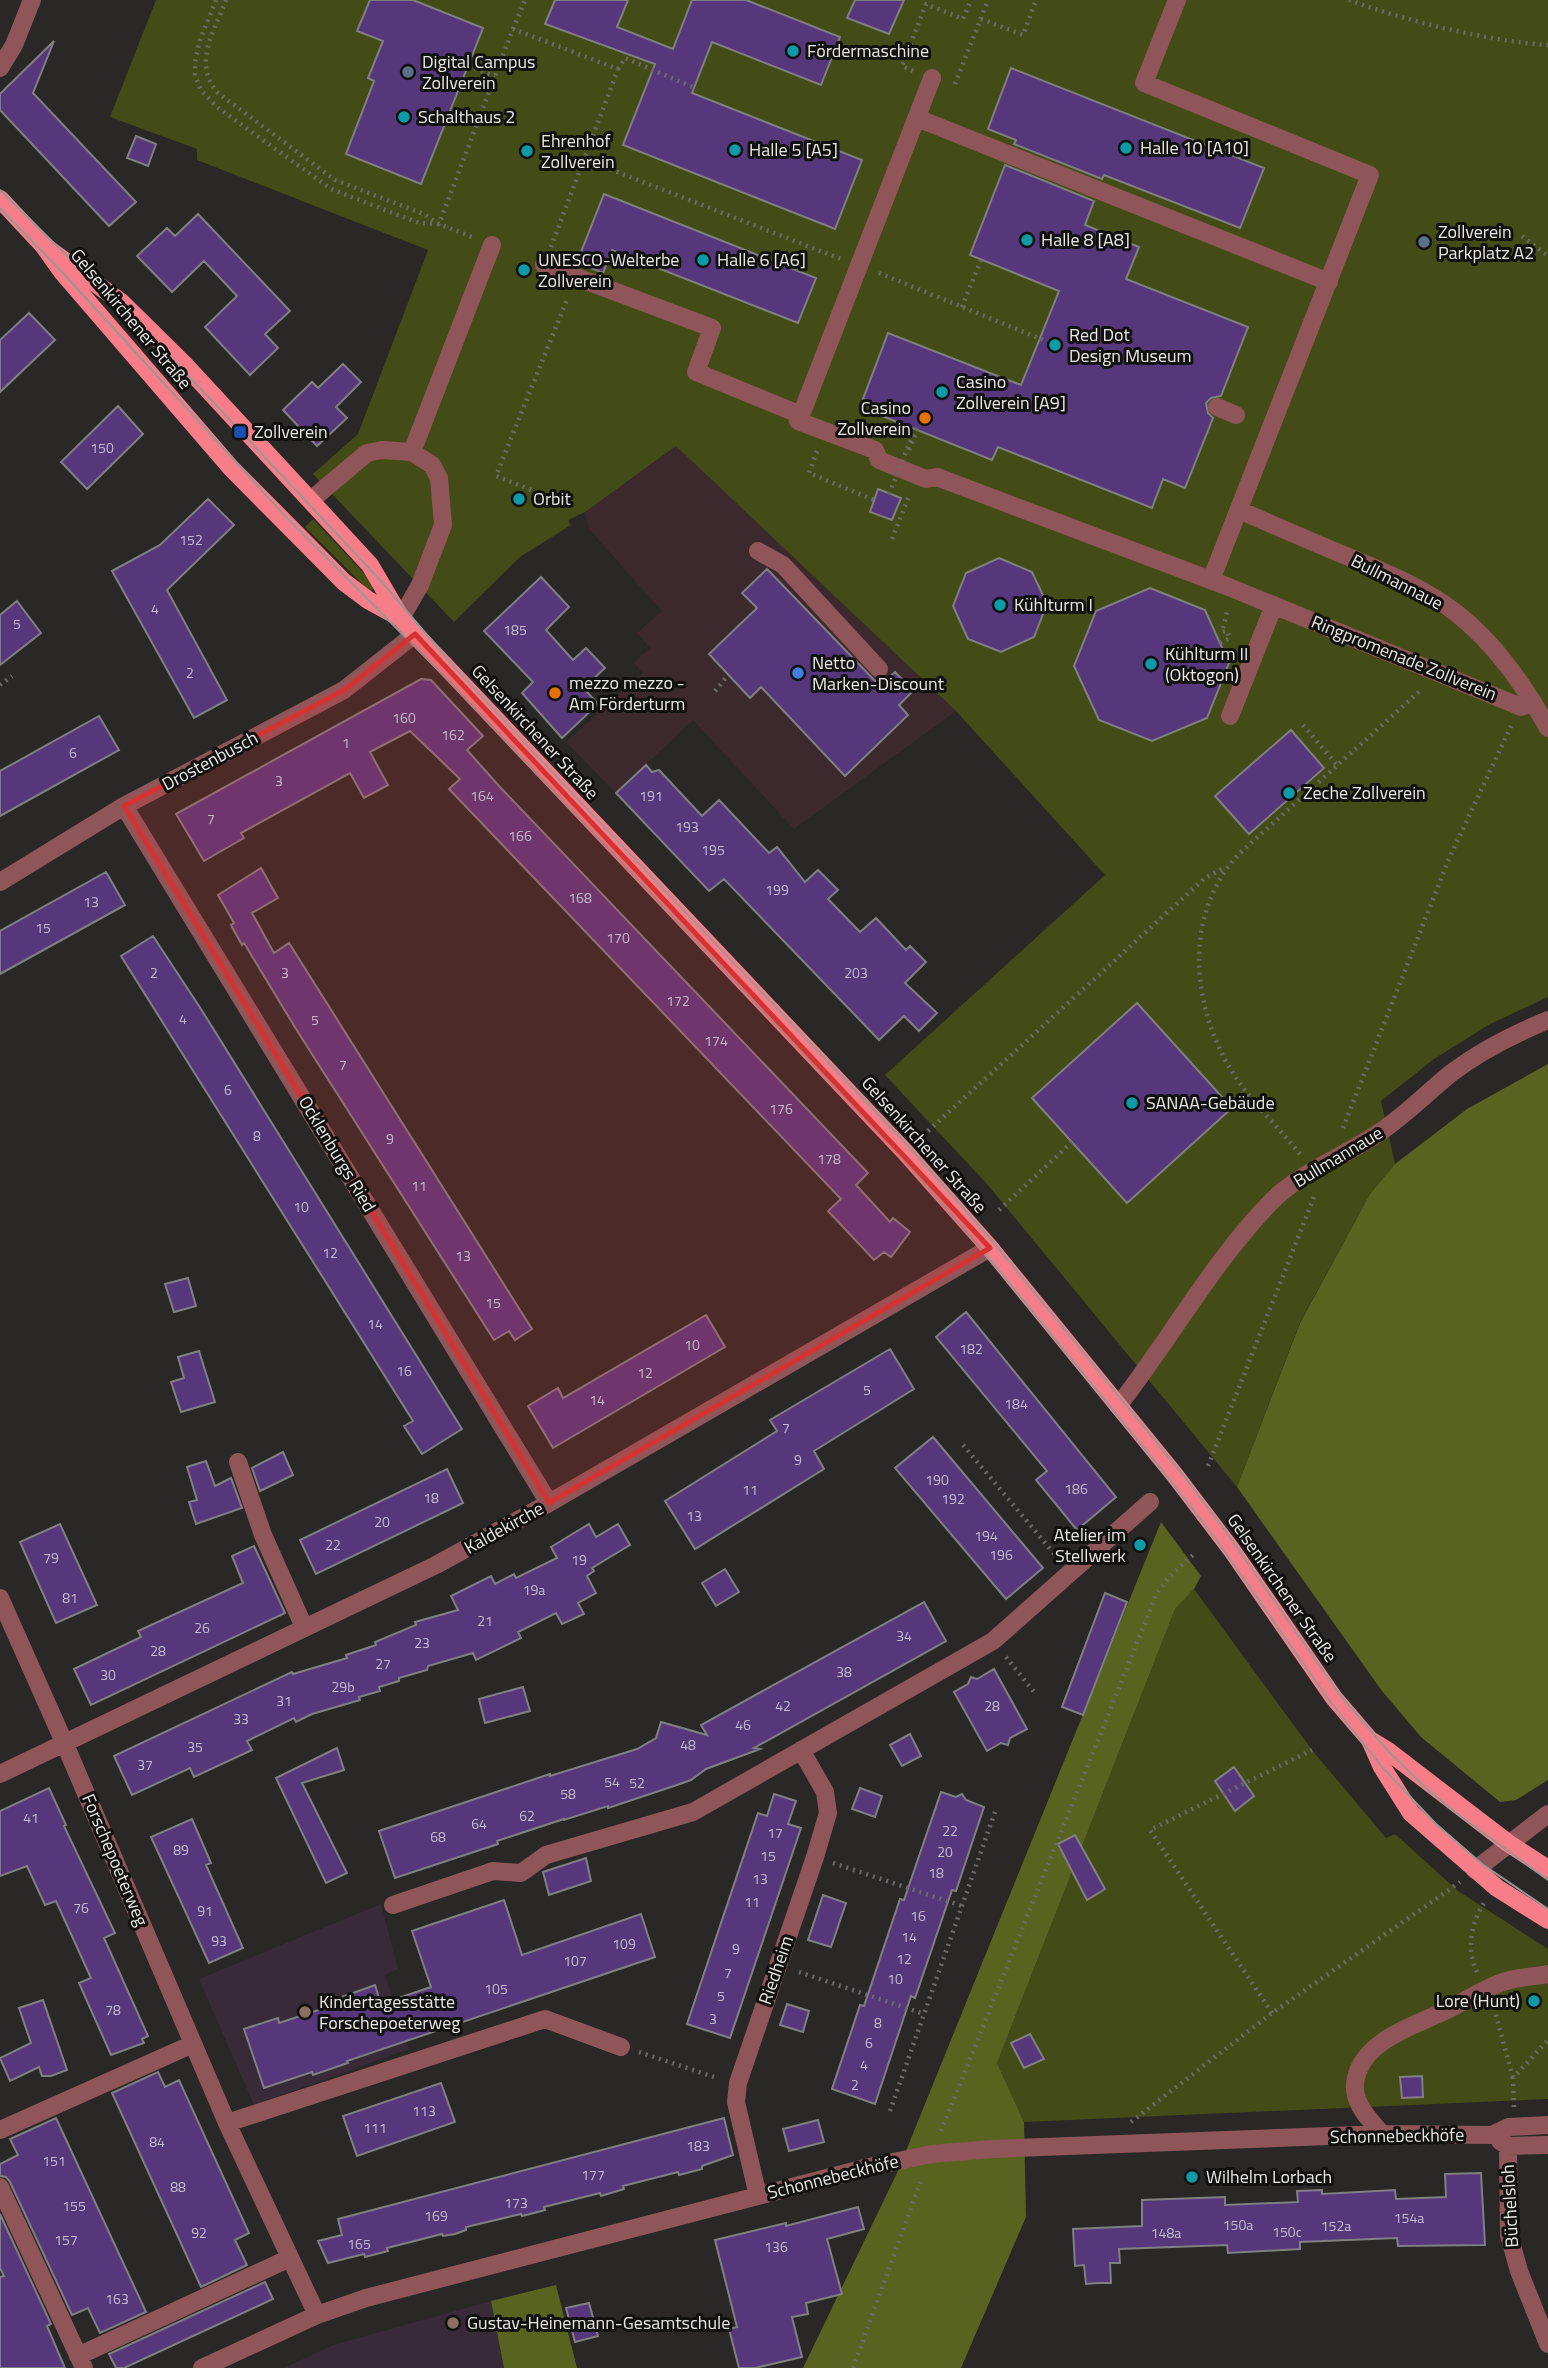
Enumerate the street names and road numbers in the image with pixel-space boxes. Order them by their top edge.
street label: Gelsenkirchener Straße [64,243,198,395]
street label: Bullmannaue [1347,547,1448,616]
street label: Ringpromenade Zollverein [1307,608,1501,707]
street label: Gelsenkirchener Straße [465,658,605,805]
street label: Drostenbusch [157,724,263,797]
street label: Gelsenkirchener Straße [855,1070,993,1219]
street label: Ocklenburgs Ried [292,1090,383,1217]
street label: Bullmannaue [1288,1119,1388,1194]
street label: Kaldekirche [459,1495,548,1561]
street label: Gelsenkirchener Straße [1221,1508,1344,1668]
street label: Forschepoeterweg [75,1789,156,1930]
street label: Riedheim [751,1932,800,2008]
street label: Schonnebeckhöfe [1330,2121,1464,2150]
street label: Schonnebeckhöfe [764,2147,901,2206]
street label: Büchelsloh [1494,2164,1525,2248]

